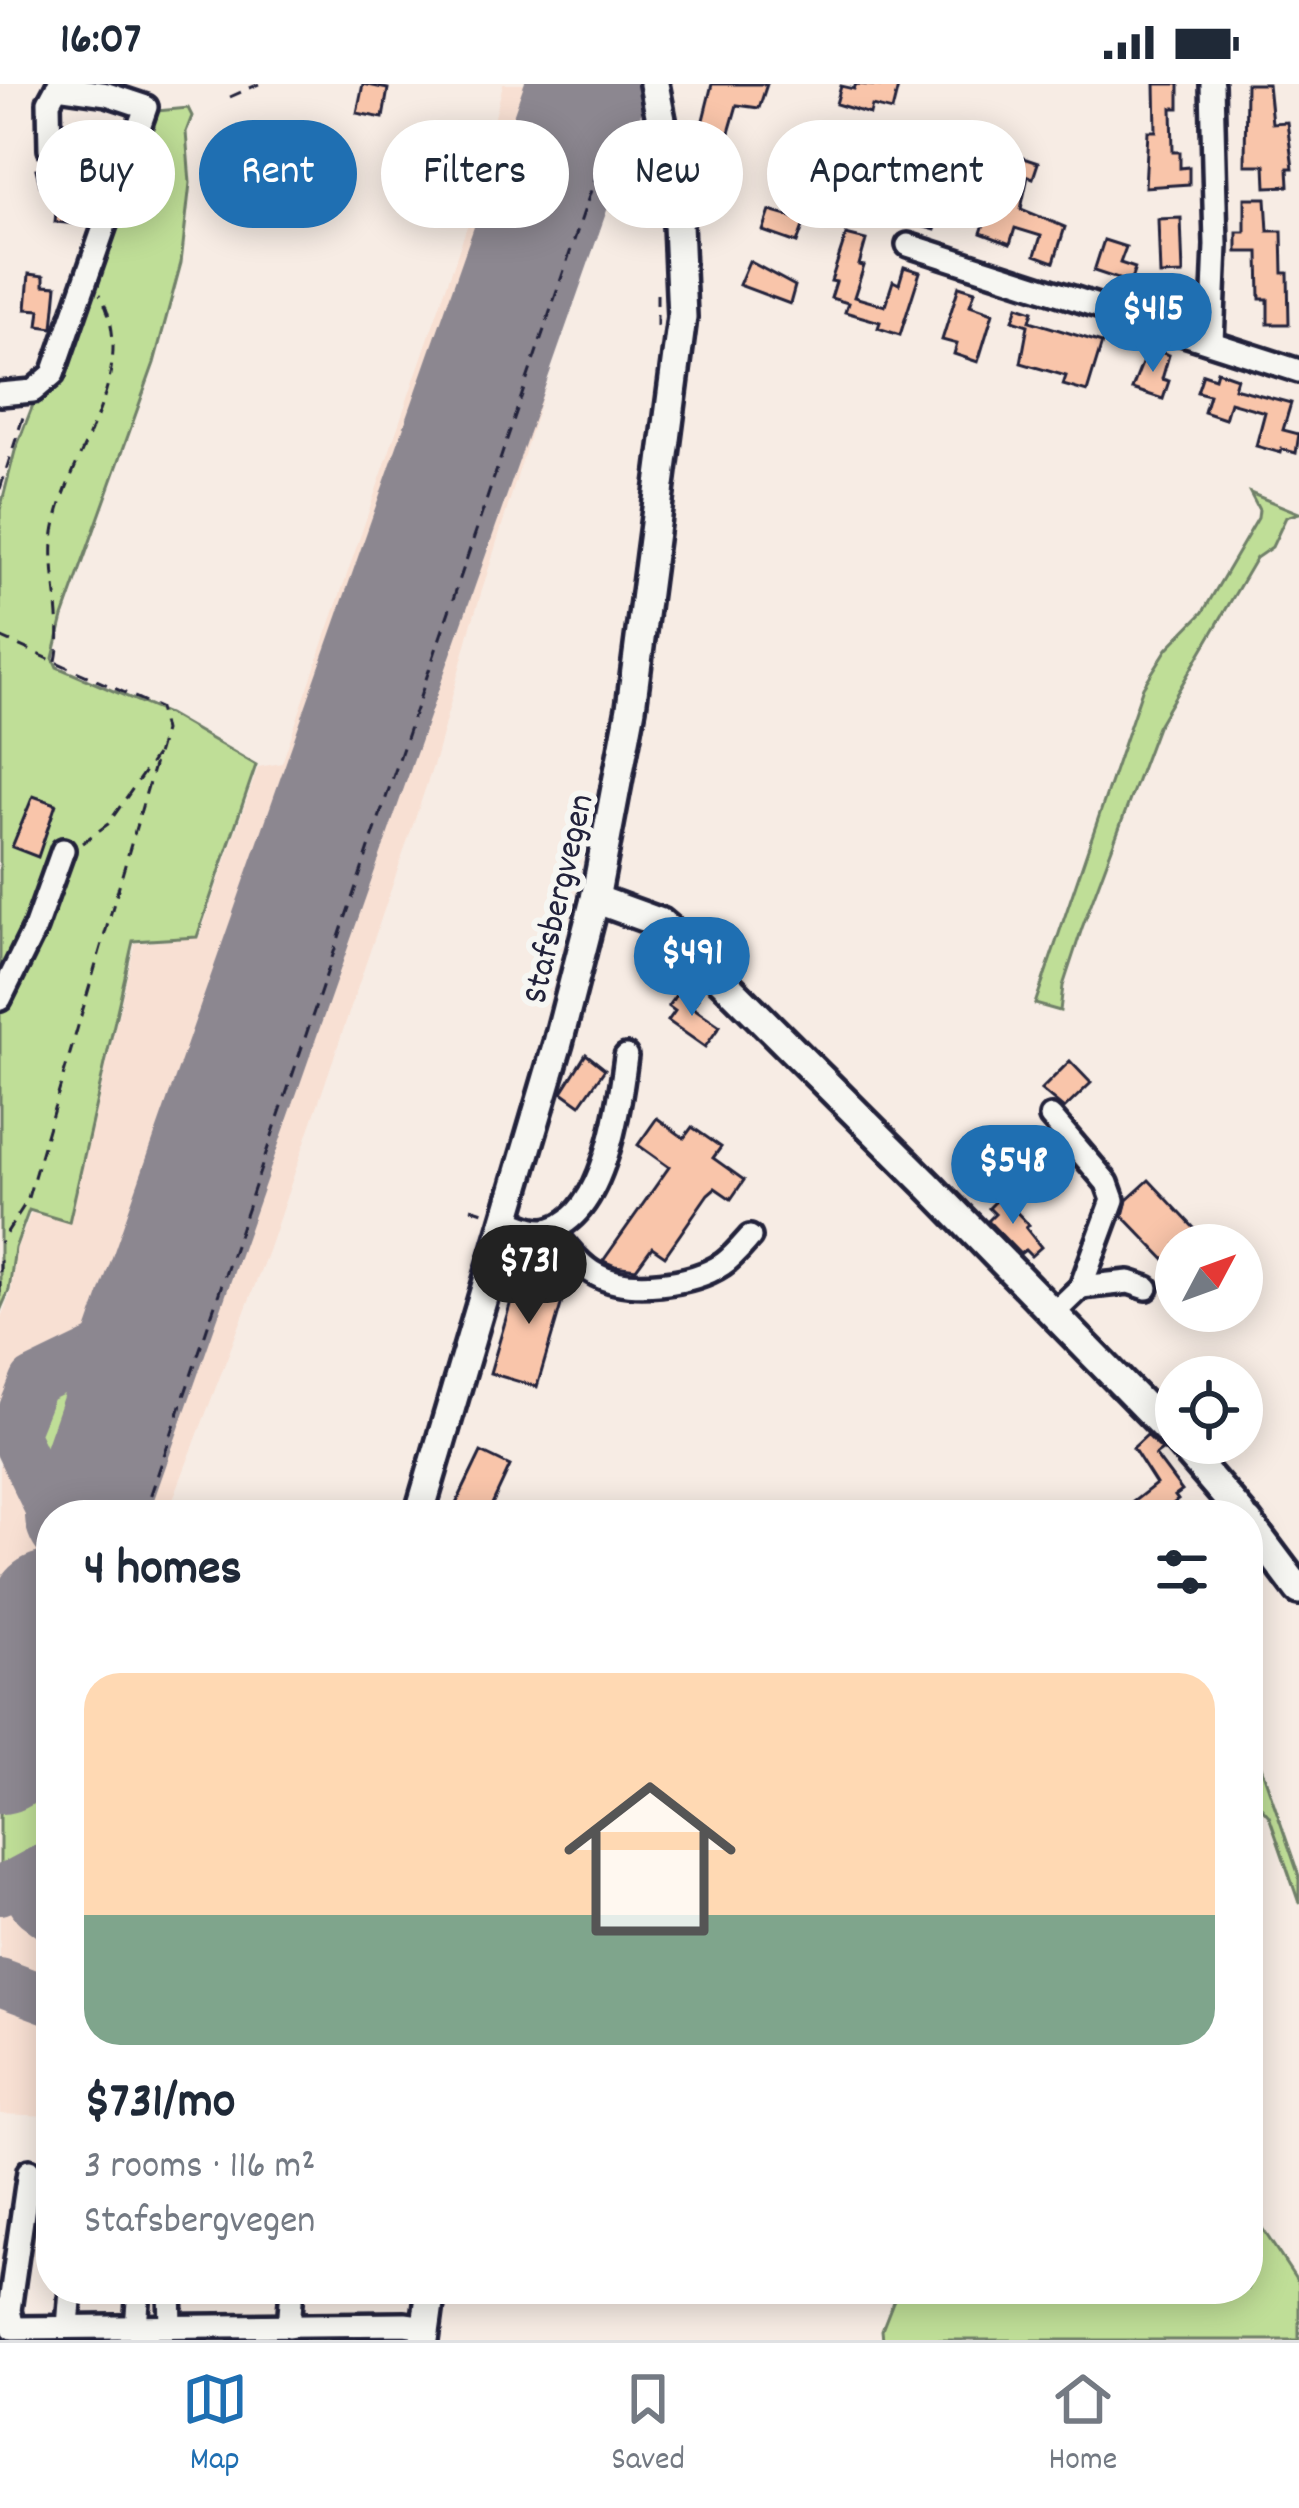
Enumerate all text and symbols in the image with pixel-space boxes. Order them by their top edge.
text: 16:07 [60,10,141,74]
chip: Buy [36,120,175,228]
chip: Rent [199,120,357,228]
chip: Filters [381,120,569,228]
chip: New [593,120,743,228]
chip: Apartment [767,120,1026,228]
pin: $415 [1082,273,1224,375]
text: $415 [1122,284,1184,339]
street label: Stafsbergvegen [511,789,610,1009]
pin: $491 [621,917,763,1019]
text: $491 [661,928,723,983]
pin: $548 [942,1125,1084,1227]
text: $548 [978,1136,1048,1191]
north arrow [1155,1224,1263,1332]
map controls [1155,1224,1263,1464]
pin: $731 [458,1225,600,1327]
text: $731 [499,1236,559,1291]
button: locate [1155,1356,1263,1464]
text: 4 homes [84,1536,242,1608]
icon: filters [1149,1539,1215,1605]
icon: home [542,1751,758,1967]
text: $731/mo [84,2069,235,2141]
text: 3 rooms · 116 m² [84,2141,316,2196]
text: Stafsbergvegen [84,2196,315,2251]
tab: Map [182,2366,248,2485]
tab: Saved [611,2366,685,2485]
tab: Home [1048,2366,1117,2485]

